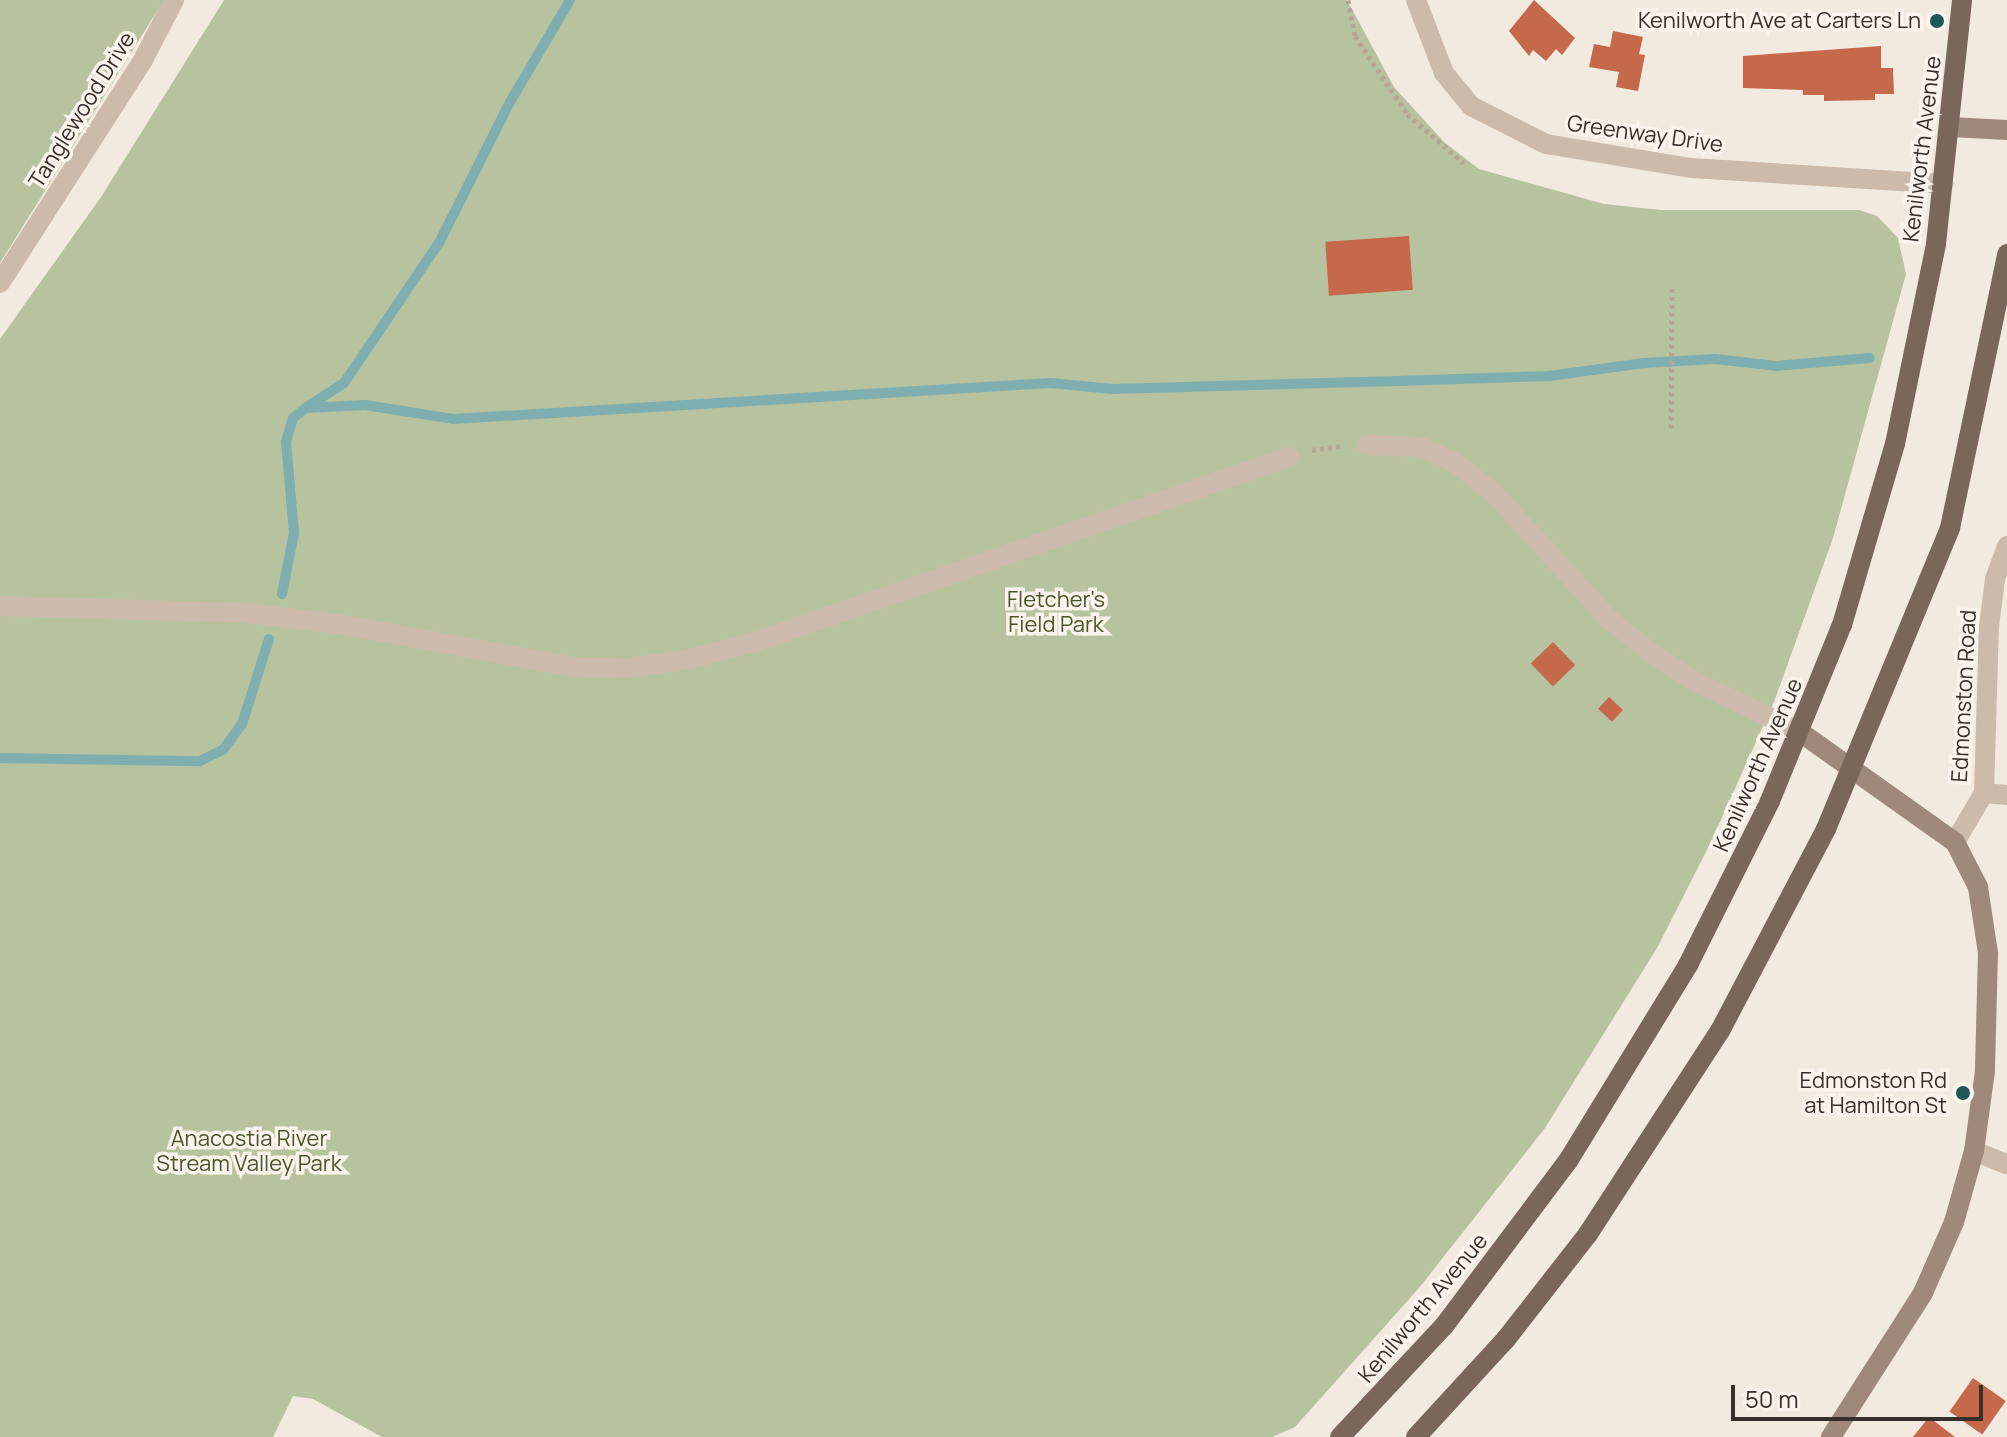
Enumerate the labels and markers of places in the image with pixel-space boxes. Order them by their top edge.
place label: Kenilworth Ave at Carters Ln [1638,8,1921,34]
marker: Kenilworth Ave at Carters Ln [1928,12,1946,30]
place label: Edmonston Rd at Hamilton St [1799,1067,1947,1118]
marker: Edmonston Rd at Hamilton St [1954,1084,1972,1102]

